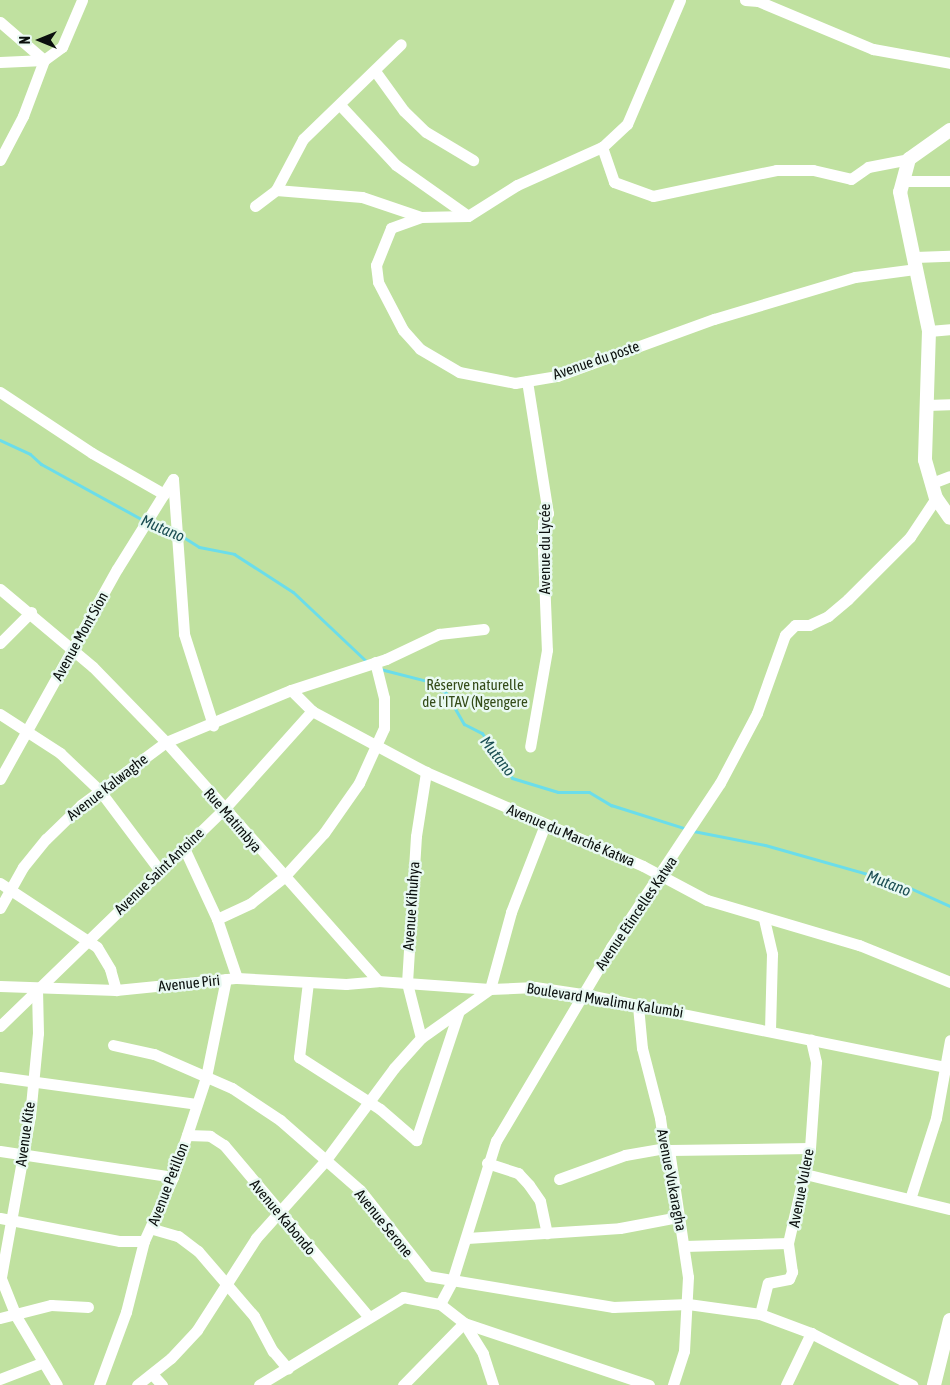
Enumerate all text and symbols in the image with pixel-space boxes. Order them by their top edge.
north arrow [15,15,65,65]
text: N [17,36,33,44]
street label: Avenue du poste [550,337,642,383]
street label: Avenue du Lycée [536,504,554,594]
water label: Mutano [138,510,188,546]
street label: Avenue Mont Sion [48,589,112,683]
park label: Réserve naturelle de l'ITAV (Ngengere [422,675,528,710]
water label: Mutano [476,732,520,780]
street label: Avenue Kalwaghe [63,750,151,824]
street label: Rue Matimbya [200,784,266,856]
street label: Avenue du Marché Katwa [504,800,638,870]
street label: Avenue Saint Antoine [111,824,207,918]
street label: Avenue Etincelles Katwa [591,853,681,973]
street label: Avenue Kihuhya [399,861,423,951]
water label: Mutano [864,866,914,900]
street label: Avenue Piri [157,971,221,995]
street label: Boulevard Mwalimu Kalumbi [525,979,685,1021]
street label: Avenue Kite [12,1100,38,1168]
street label: Avenue Vukaragha [653,1128,691,1232]
street label: Avenue Petillon [144,1140,192,1228]
street label: Avenue Vulere [785,1147,817,1229]
street label: Avenue Kabondo [246,1176,320,1258]
street label: Avenue Serone [351,1185,417,1261]

